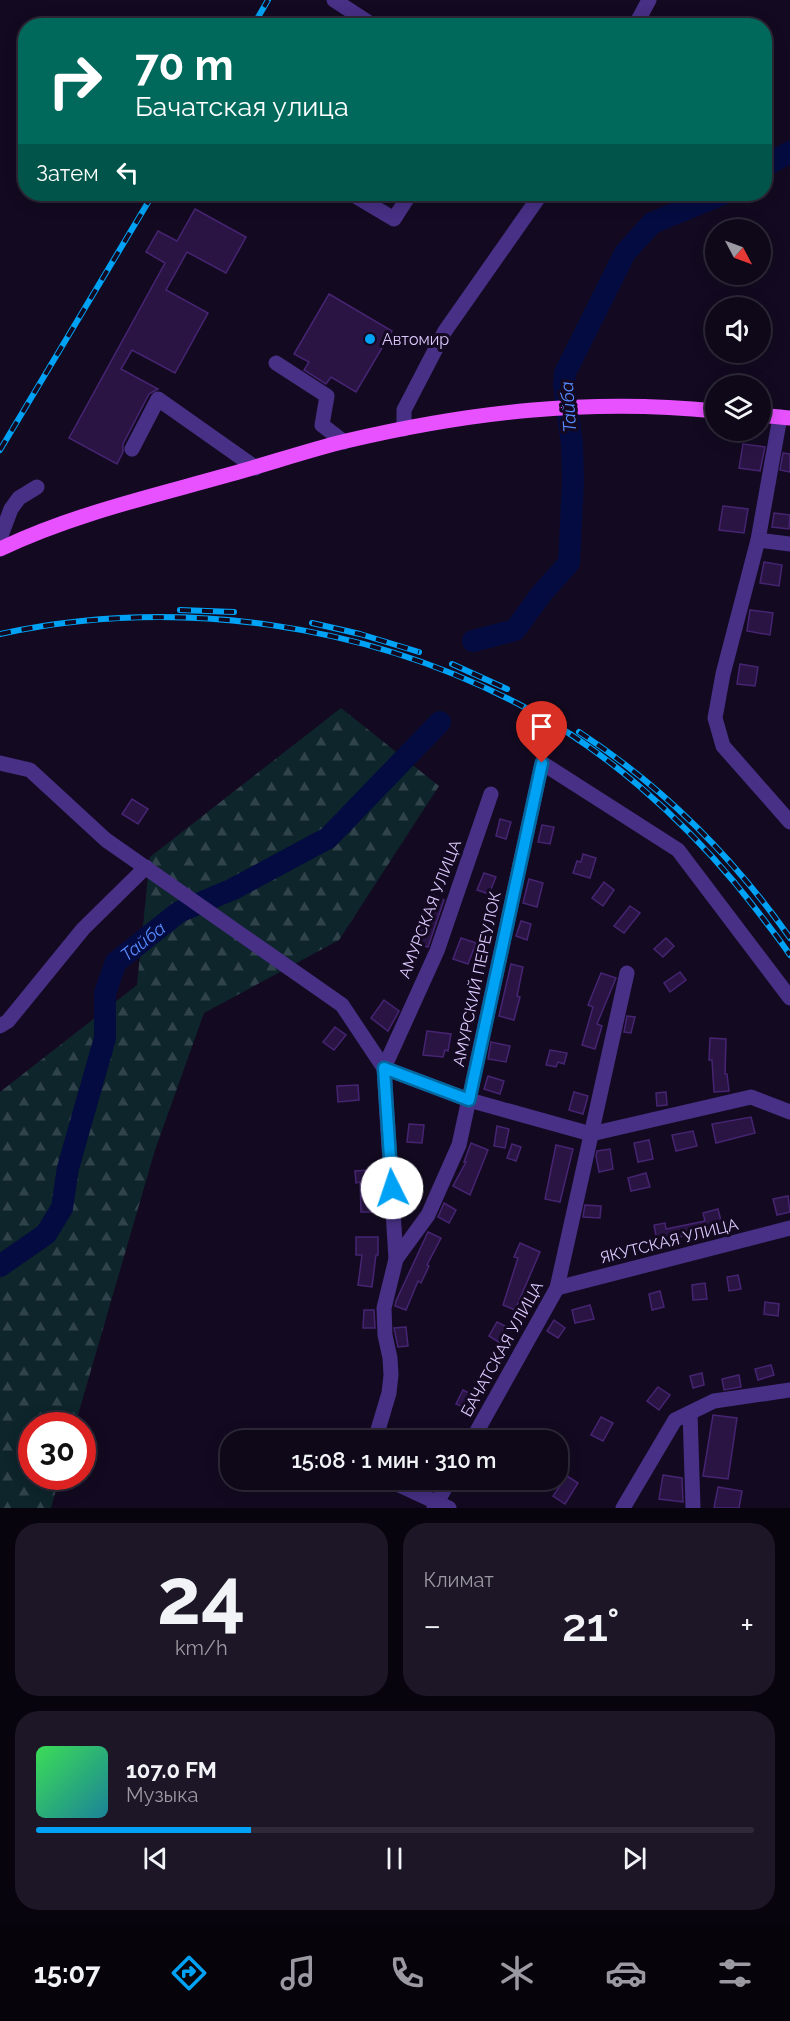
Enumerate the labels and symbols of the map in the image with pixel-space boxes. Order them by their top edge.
north arrow [705,219,771,285]
place label: Автомир [382,330,449,349]
marker: Автомир [363,332,377,346]
water label: Тайба [556,380,580,433]
pin [516,701,567,763]
street label: АМУРСКАЯ УЛИЦА [395,837,465,981]
street label: АМУРСКИЙ ПЕРЕУЛОК [449,890,505,1068]
water label: Тайба [116,917,169,965]
position arrow [360,1156,424,1220]
street label: ЯКУТСКАЯ УЛИЦА [598,1215,740,1267]
street label: БАЧАТСКАЯ УЛИЦА [457,1278,547,1420]
speed limit sign: 30 [18,1412,96,1490]

